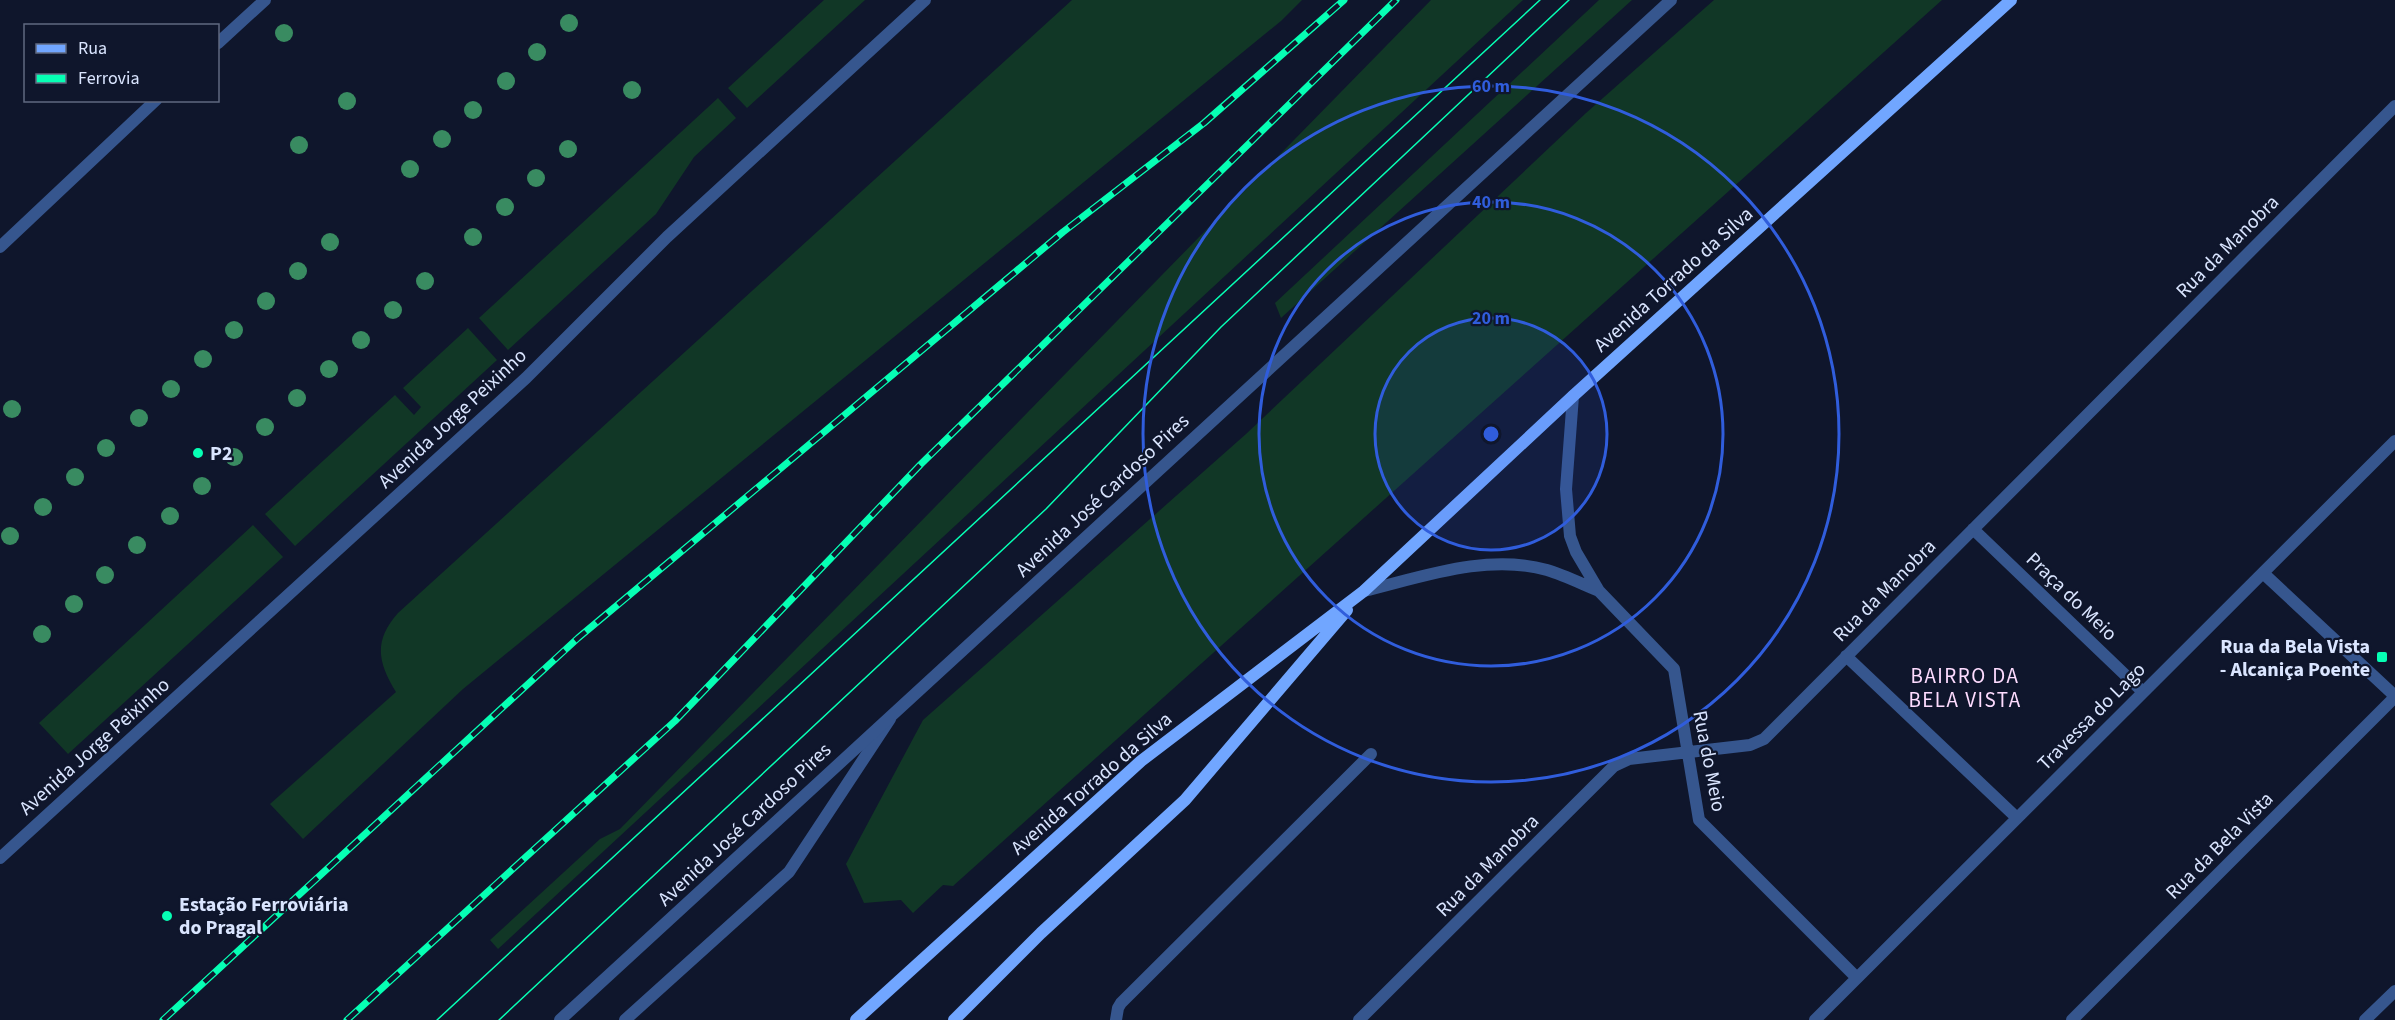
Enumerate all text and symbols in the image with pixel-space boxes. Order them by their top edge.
legend [24,24,219,102]
text: Rua [78,36,107,61]
text: Ferrovia [78,66,139,91]
text: 60 m [1472,74,1510,99]
street label: Rua da Manobra [2170,189,2286,305]
text: 40 m [1472,190,1510,215]
street label: Avenida Torrado da Silva [1588,201,1759,359]
text: 20 m [1472,306,1510,331]
street label: Avenida Jorge Peixinho [372,342,533,495]
street label: Avenida José Cardoso Pires [1010,408,1196,584]
centre of rings [1481,424,1501,444]
place label: P2 [210,440,232,468]
marker: P2 [191,446,205,460]
street label: Rua da Manobra [1827,533,1943,649]
street label: Praça do Meio [2019,546,2123,647]
place label: Rua da Bela Vista - Alcaniça Poente [2220,633,2370,684]
marker: Rua da Bela Vista - Alcaniça Poente [2375,650,2389,664]
street label: Travessa do Lago [2031,656,2152,777]
district label: BAIRRO DA BELA VISTA [1908,661,2022,715]
street label: Avenida Jorge Peixinho [13,671,176,822]
street label: Avenida Torrado da Silva [1005,706,1178,862]
street label: Rua do Meio [1685,708,1733,814]
street label: Avenida José Cardoso Pires [652,737,838,913]
street label: Rua da Bela Vista [2160,786,2280,906]
street label: Rua da Manobra [1430,808,1546,924]
place label: Estação Ferroviária do Pragal [179,891,349,942]
marker: Estação Ferroviária do Pragal [160,909,174,923]

